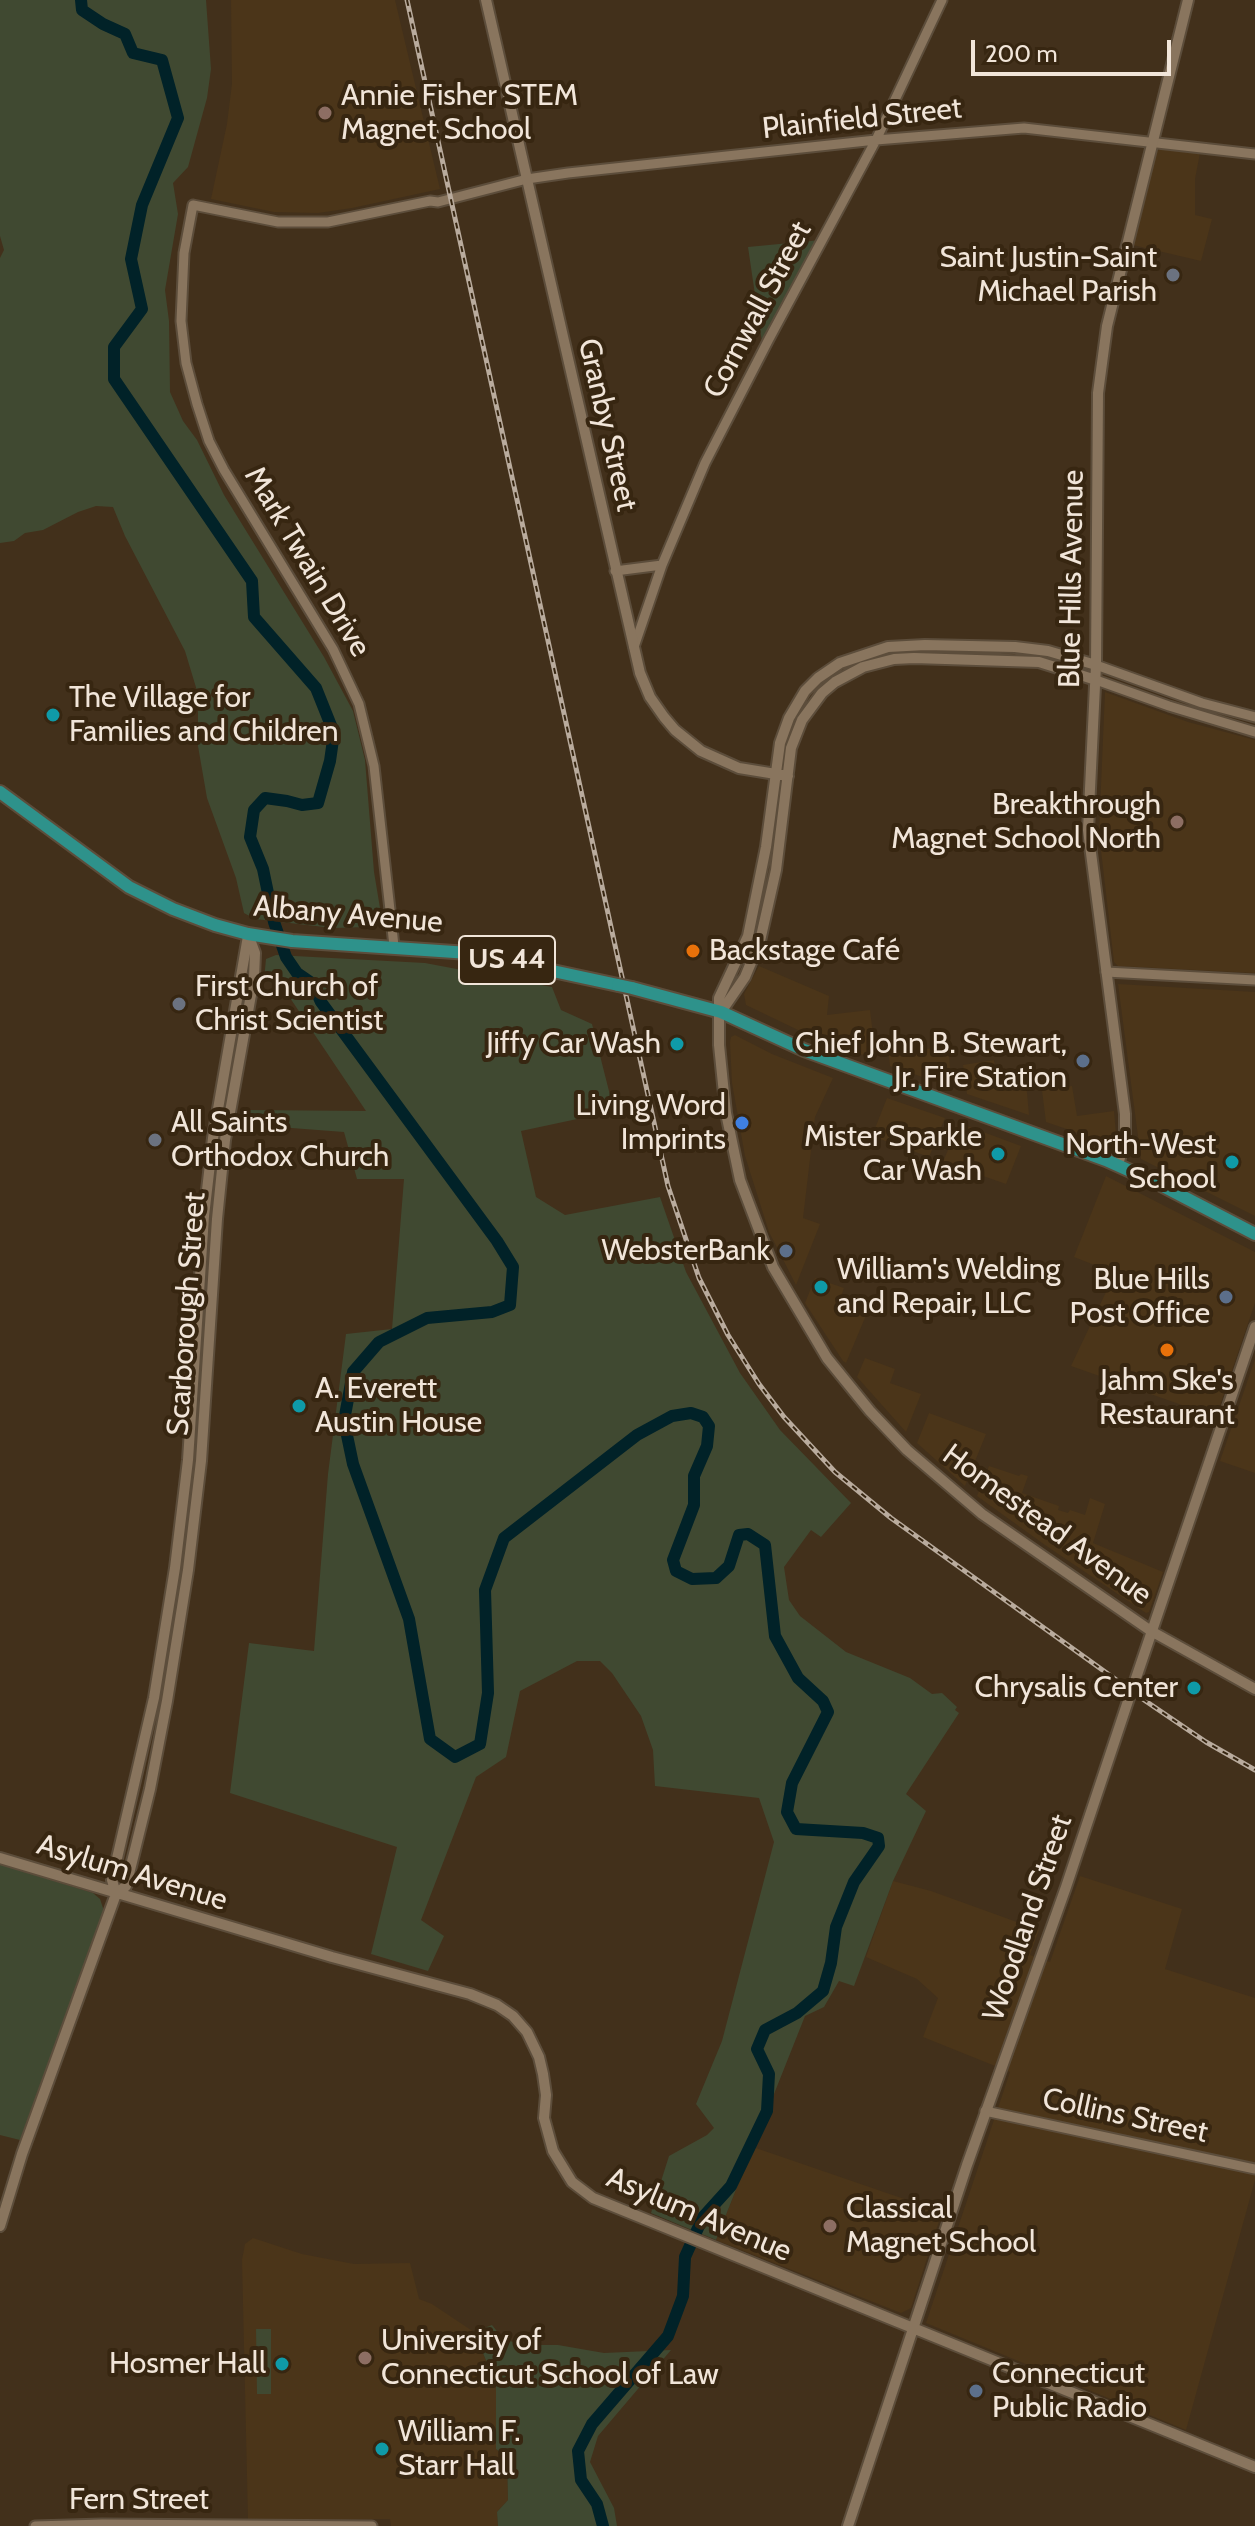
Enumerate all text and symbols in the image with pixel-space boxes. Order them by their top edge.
scale bar [975,24,1175,74]
text: 200 m [985,39,1058,68]
place label: Annie Fisher STEM Magnet School [341,78,578,148]
street label: Plainfield Street [760,91,964,147]
marker: Annie Fisher STEM Magnet School [316,104,334,122]
street label: Cornwall Street [696,216,820,404]
place label: Saint Justin-Saint Michael Parish [939,240,1157,310]
marker: Saint Justin-Saint Michael Parish [1164,266,1182,284]
street label: Granby Street [570,335,644,515]
street label: Mark Twain Drive [236,460,378,664]
street label: Blue Hills Avenue [1052,470,1092,688]
place label: The Village for Families and Children [69,680,338,750]
marker: The Village for Families and Children [44,706,62,724]
place label: Breakthrough Magnet School North [891,787,1161,858]
marker: Breakthrough Magnet School North [1168,813,1186,831]
street label: Albany Avenue [252,889,444,941]
place label: Backstage Café [709,933,900,969]
road number: US 44 [459,936,555,984]
marker: Backstage Café [684,942,702,960]
place label: First Church of Christ Scientist [195,969,383,1040]
marker: First Church of Christ Scientist [170,995,188,1013]
place label: Jiffy Car Wash [486,1026,661,1062]
place label: Chief John B. Stewart, Jr. Fire Station [795,1026,1067,1096]
marker: Jiffy Car Wash [668,1035,686,1053]
marker: Chief John B. Stewart, Jr. Fire Station [1074,1052,1092,1070]
place label: Living Word Imprints [576,1088,726,1158]
place label: All Saints Orthodox Church [171,1105,389,1176]
marker: Living Word Imprints [733,1114,751,1132]
place label: Mister Sparkle Car Wash [804,1119,982,1190]
place label: North-West School [1065,1127,1216,1198]
marker: All Saints Orthodox Church [146,1131,164,1149]
marker: Mister Sparkle Car Wash [989,1145,1007,1163]
marker: North-West School [1223,1153,1241,1171]
street label: Scarborough Street [161,1191,213,1437]
place label: WebsterBank [601,1233,770,1269]
marker: WebsterBank [777,1242,795,1260]
place label: William's Welding and Repair, LLC [837,1252,1060,1322]
place label: Blue Hills Post Office [1070,1262,1210,1332]
marker: William's Welding and Repair, LLC [812,1278,830,1296]
marker: Blue Hills Post Office [1217,1288,1235,1306]
marker: Jahm Ske's Restaurant [1158,1341,1176,1359]
place label: Jahm Ske's Restaurant [1099,1363,1235,1434]
place label: A. Everett Austin House [315,1371,482,1442]
marker: A. Everett Austin House [290,1397,308,1415]
street label: Homestead Avenue [935,1437,1159,1613]
place label: Chrysalis Center [975,1670,1178,1706]
marker: Chrysalis Center [1185,1679,1203,1697]
street label: Woodland Street [976,1810,1080,2026]
street label: Asylum Avenue [33,1827,231,1919]
street label: Collins Street [1039,2081,1211,2151]
street label: Asylum Avenue [601,2160,797,2270]
place label: Classical Magnet School [846,2191,1036,2262]
marker: Classical Magnet School [821,2217,839,2235]
place label: University of Connecticut School of Law [381,2323,719,2394]
place label: Hosmer Hall [109,2346,266,2382]
marker: University of Connecticut School of Law [356,2349,374,2367]
marker: Hosmer Hall [273,2355,291,2373]
place label: Connecticut Public Radio [992,2356,1147,2426]
marker: Connecticut Public Radio [967,2382,985,2400]
place label: William F. Starr Hall [398,2414,520,2484]
marker: William F. Starr Hall [373,2440,391,2458]
street label: Fern Street [69,2482,209,2518]

